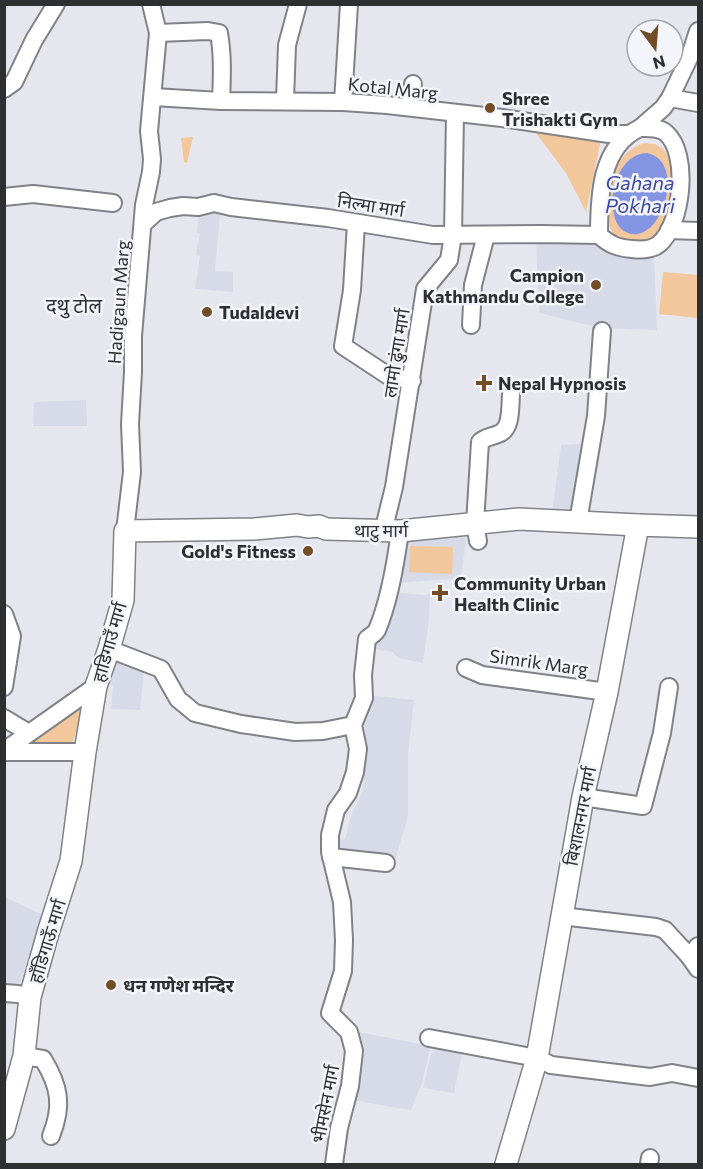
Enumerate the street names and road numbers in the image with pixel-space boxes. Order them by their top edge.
street label: Kotal Marg [347,72,439,104]
street label: निल्मा मार्ग [336,189,407,221]
street label: Hadigaun Marg [103,239,133,365]
street label: लामो ढुंगा मार्ग [378,306,416,399]
street label: थाटु मार्ग [354,519,409,543]
street label: हाडिगाउँ मार्ग [87,599,131,685]
street label: Simrik Marg [488,644,590,680]
street label: बिशालनगर मार्ग [560,764,601,867]
street label: हाँडिगाऊँ मार्ग [24,895,70,986]
street label: भीमसेन मार्ग [307,1062,344,1145]

